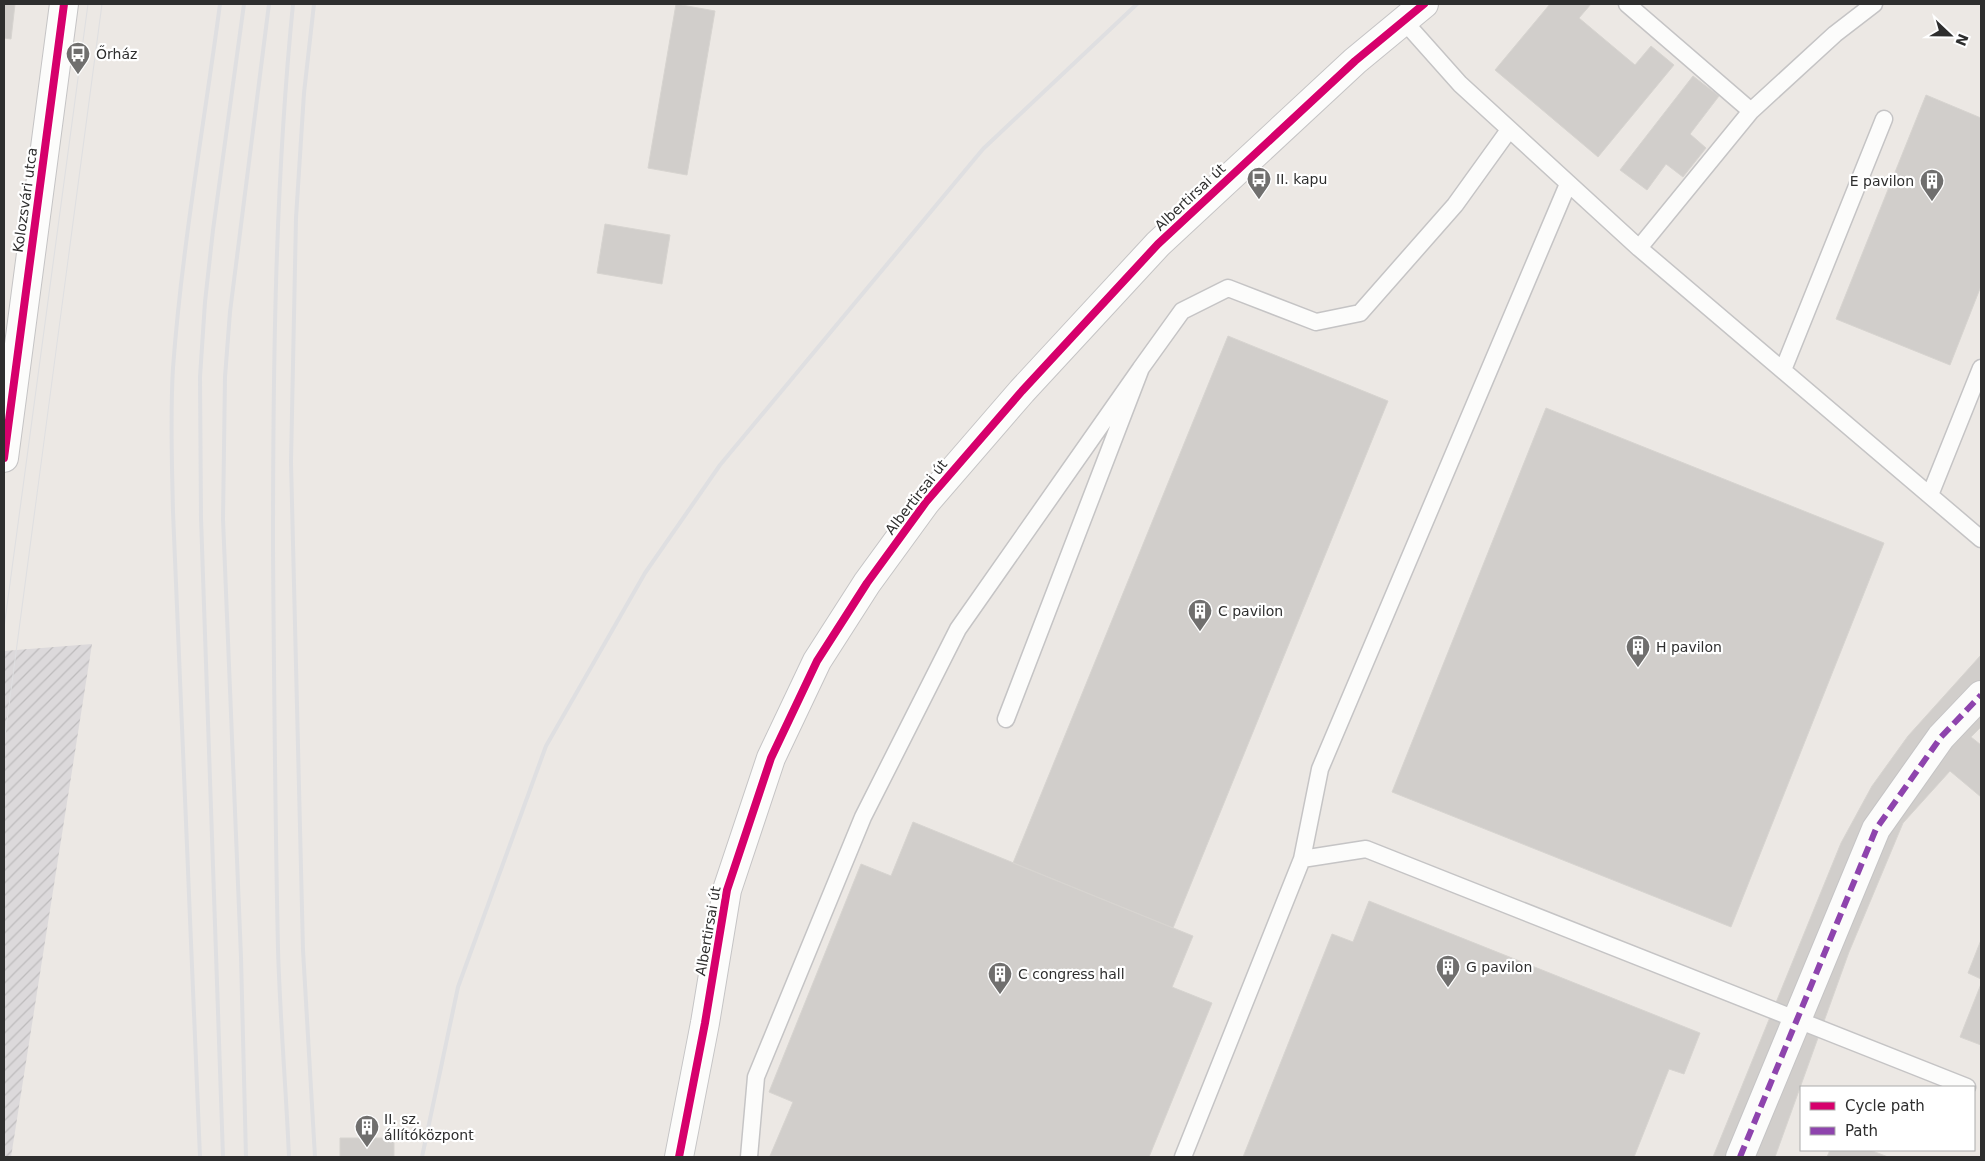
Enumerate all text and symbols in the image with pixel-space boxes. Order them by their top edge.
north arrow [1925,10,1975,60]
text: N [1952,31,1972,48]
bus stop icon: Őrház [65,41,91,75]
place label: Őrház [96,45,137,62]
street label: Kolozsvári utca [10,147,40,253]
street label: Albertirsai út [1151,160,1229,234]
bus stop icon: II. kapu [1246,166,1272,200]
building icon: E pavilon [1919,168,1945,202]
place label: II. kapu [1276,171,1327,187]
place label: E pavilon [1850,173,1914,189]
street label: Albertirsai út [882,456,950,538]
building icon: C pavilon [1187,598,1213,632]
place label: C pavilon [1218,603,1283,619]
building icon: H pavilon [1625,634,1651,668]
place label: H pavilon [1656,639,1722,655]
street label: Albertirsai út [692,885,724,977]
building icon: G pavilon [1435,954,1461,988]
place label: G pavilon [1466,959,1532,975]
building icon: C congress hall [987,961,1013,995]
place label: C congress hall [1018,966,1125,982]
legend [1800,1086,1975,1151]
text: Cycle path [1845,1097,1925,1115]
place label: II. sz. állítóközpont [384,1111,474,1143]
building icon: II. sz. állítóközpont [354,1114,380,1148]
text: Path [1845,1122,1878,1140]

